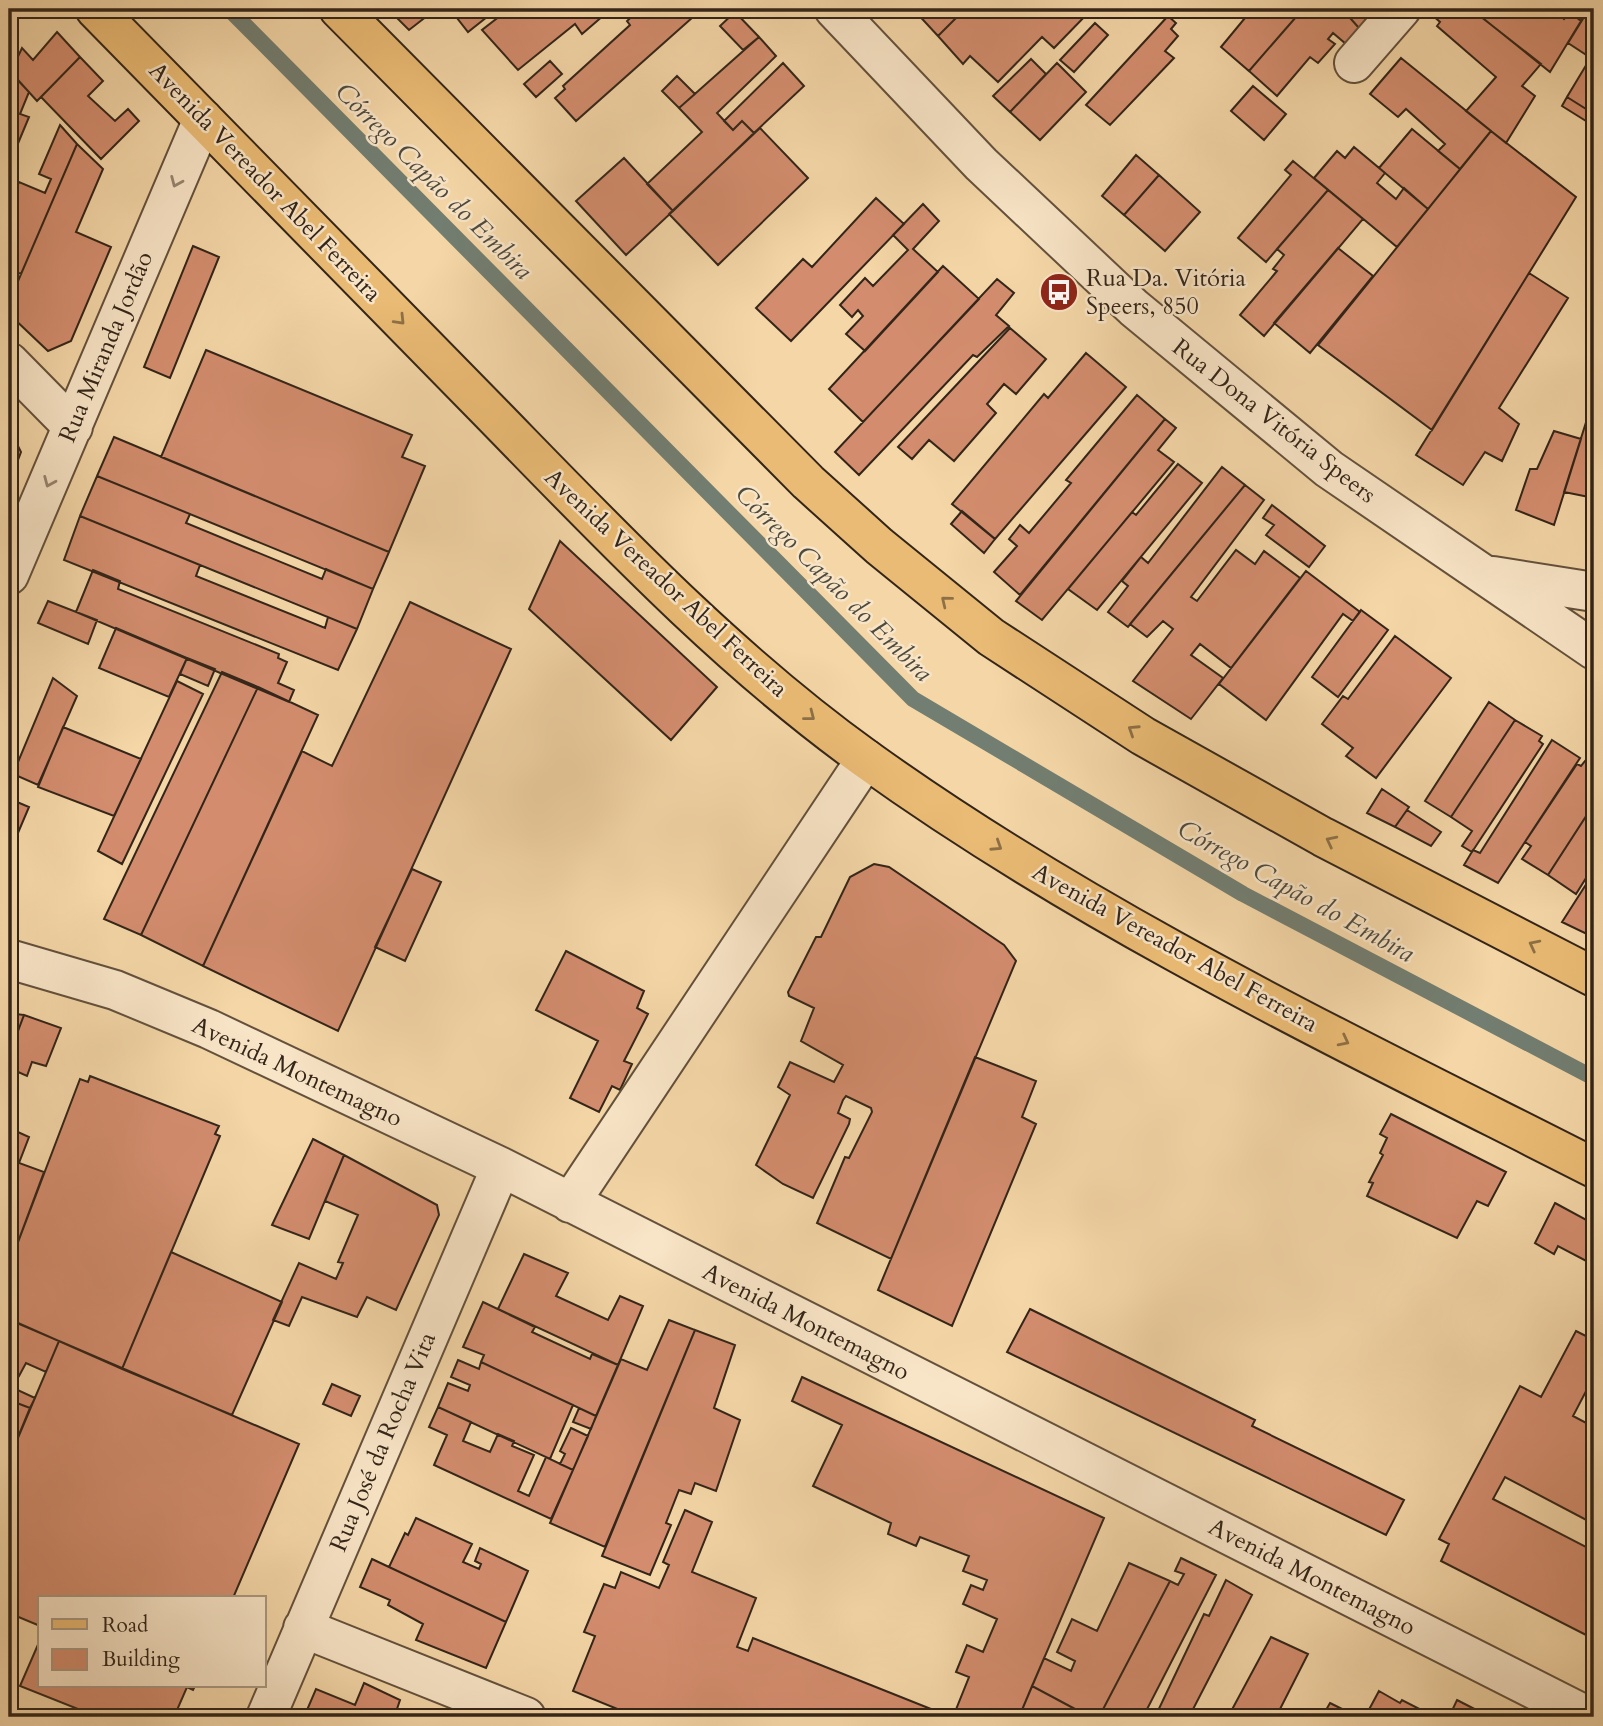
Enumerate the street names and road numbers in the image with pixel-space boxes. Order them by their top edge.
street label: Avenida Vereador Abel Ferreira [141,55,389,310]
street label: Rua Miranda Jordão [51,246,161,448]
street label: Rua Dona Vitória Speers [1165,331,1383,511]
street label: Avenida Vereador Abel Ferreira [537,461,795,705]
street label: Avenida Vereador Abel Ferreira [1026,856,1324,1041]
street label: Avenida Montemagno [186,1009,408,1135]
street label: Avenida Montemagno [697,1255,915,1389]
street label: Rua José da Rocha Vita [322,1327,444,1557]
street label: Avenida Montemagno [1203,1510,1421,1644]

